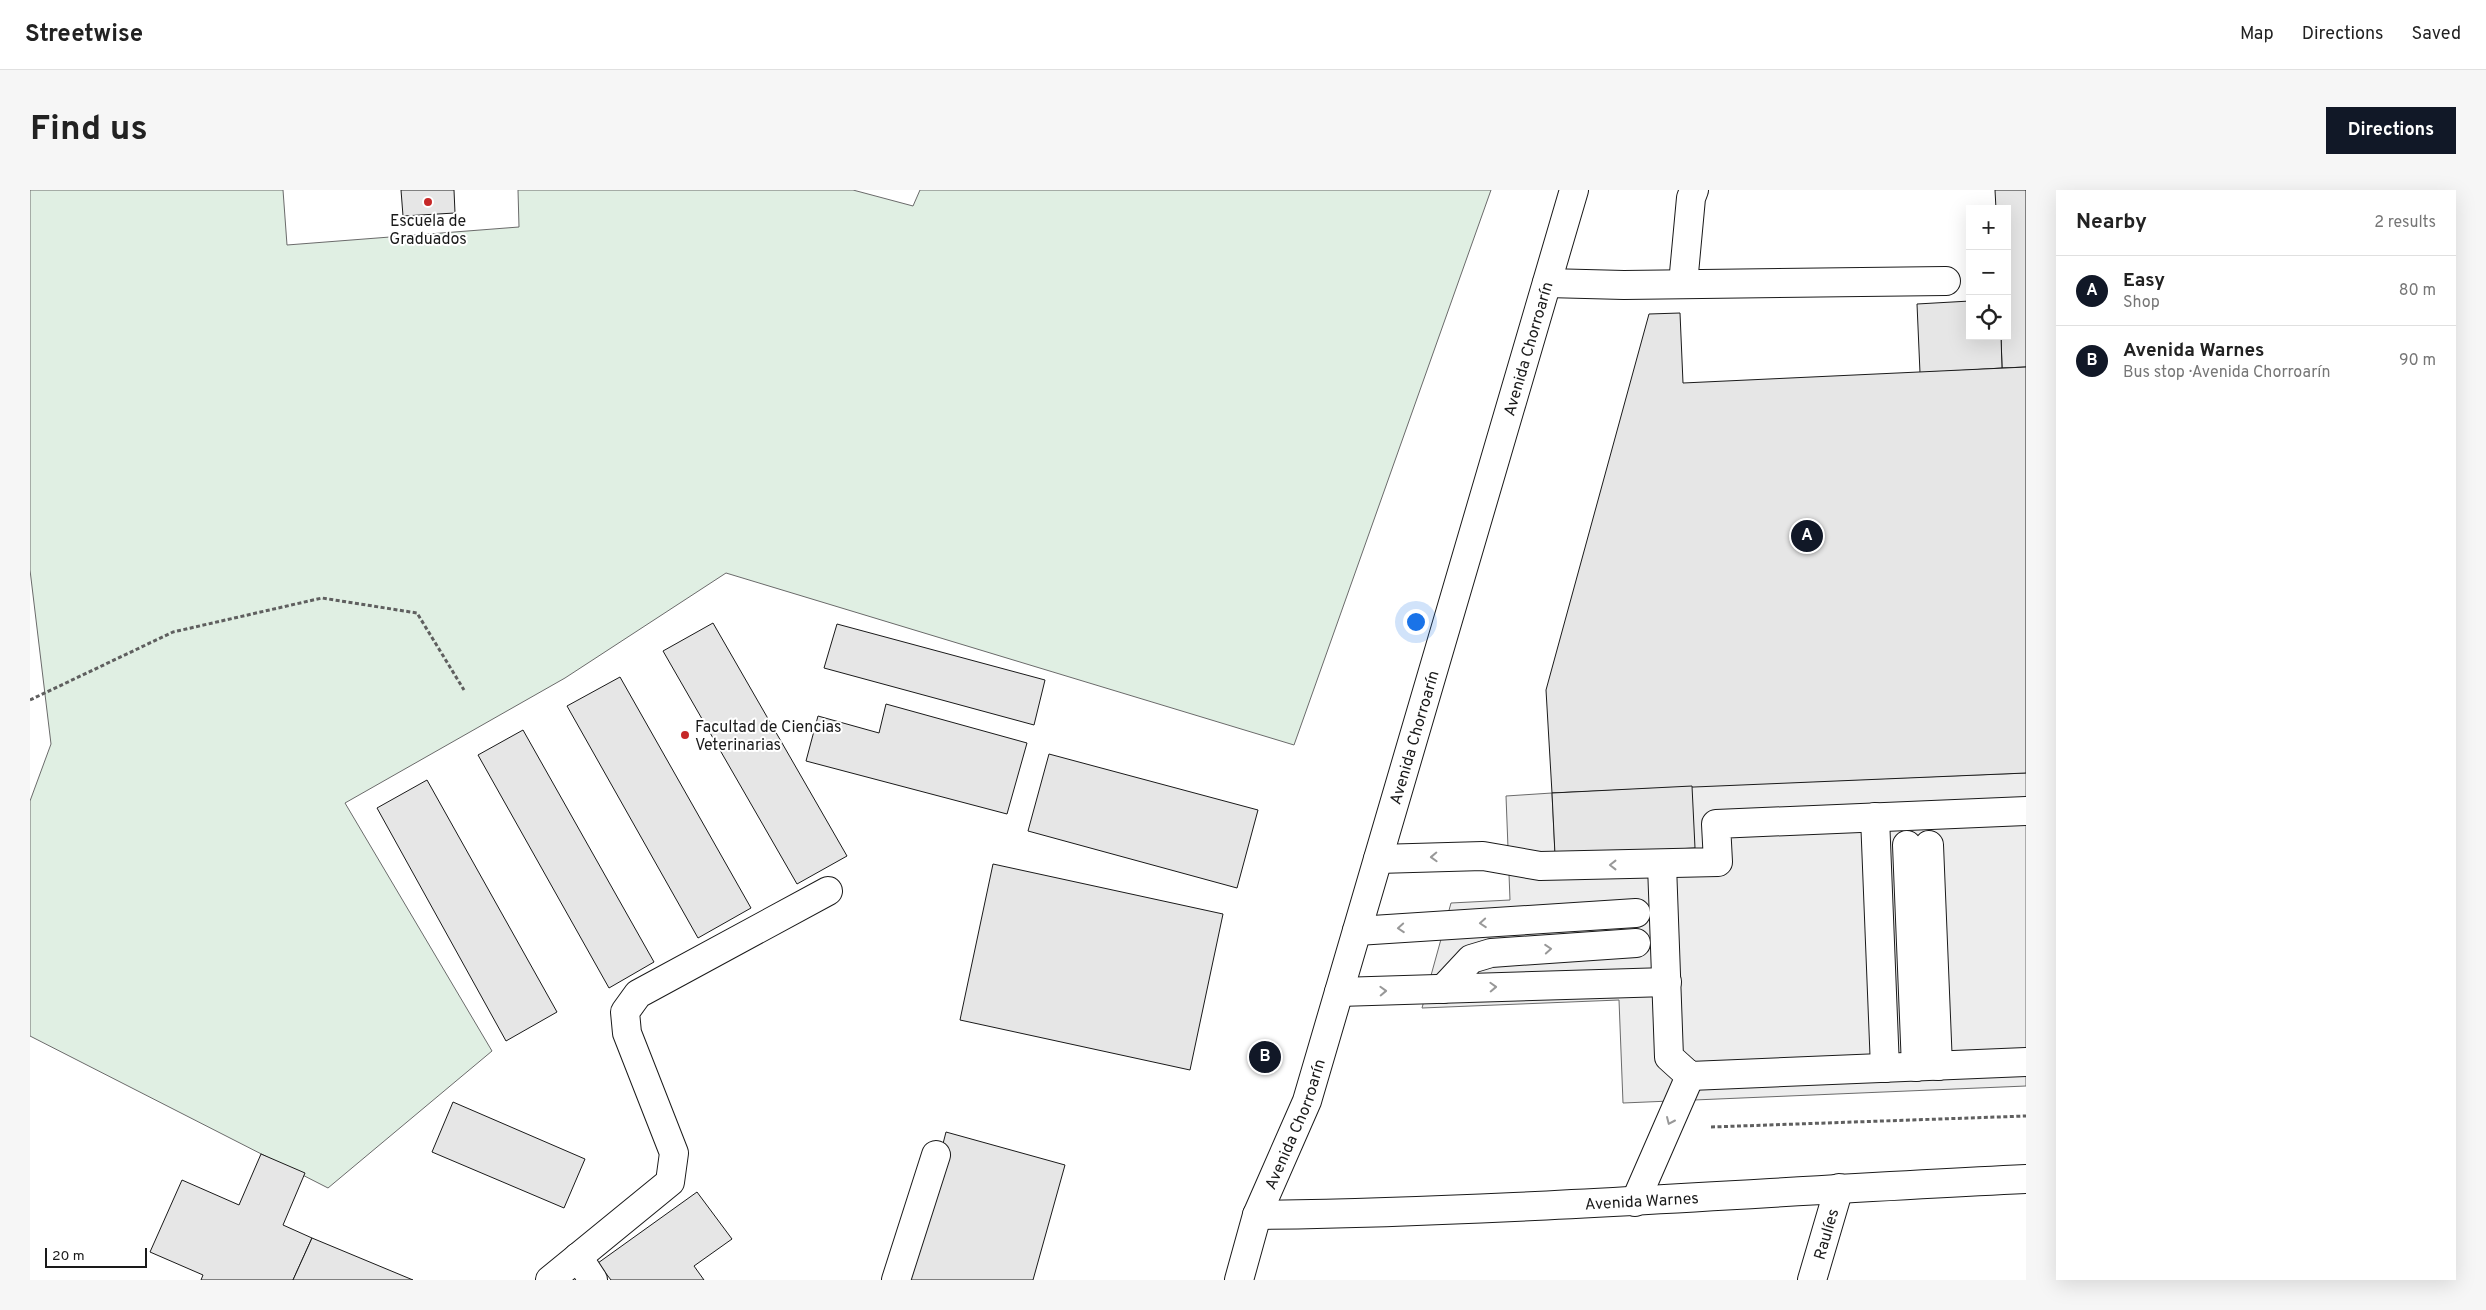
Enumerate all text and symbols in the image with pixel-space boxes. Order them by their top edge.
text: Streetwise [25,20,143,50]
text: Map [2240,23,2274,46]
text: Directions [2302,23,2384,46]
text: Saved [2412,23,2461,46]
button: Directions [2326,107,2456,154]
text: Find us [30,108,148,152]
marker: Escuela de Graduados [422,196,434,208]
map controls [1966,205,2011,340]
button: + [1966,205,2011,250]
text: Nearby [2076,209,2147,236]
place label: Escuela de Graduados [389,212,467,250]
text: 2 results [2374,213,2436,233]
button: − [1966,250,2011,295]
text: Easy [2123,269,2165,293]
street label: Avenida Chorroarín [1500,280,1559,419]
text: A [2086,281,2098,301]
text: 80 m [2399,281,2436,301]
text: Shop [2123,293,2160,313]
button: locate [1966,295,2011,340]
text: Avenida Warnes [2123,339,2264,363]
text: B [2086,351,2098,371]
text: 90 m [2399,351,2436,371]
text: Bus stop · Avenida Chorroarín [2123,363,2330,383]
pin: A [1791,517,1823,555]
your location [1403,609,1429,635]
street label: Avenida Chorroarín [1386,668,1445,807]
place label: Facultad de Ciencias Veterinarias [695,718,841,756]
marker: Facultad de Ciencias Veterinarias [679,729,691,741]
one-way arrow [1430,852,1438,863]
one-way arrow [1609,860,1616,870]
one-way arrow [1478,917,1486,928]
one-way arrow [1396,922,1404,933]
one-way arrow [1544,943,1552,954]
one-way arrow [1490,982,1498,992]
one-way arrow [1379,985,1387,996]
pin: B [1249,1038,1281,1076]
street label: Avenida Chorroarín [1261,1057,1331,1193]
one-way arrow [1666,1116,1677,1125]
street label: Avenida Warnes [1584,1189,1699,1215]
street label: Raulíes [1810,1207,1844,1262]
scale bar [45,1245,148,1268]
text: 20 m [52,1248,85,1265]

